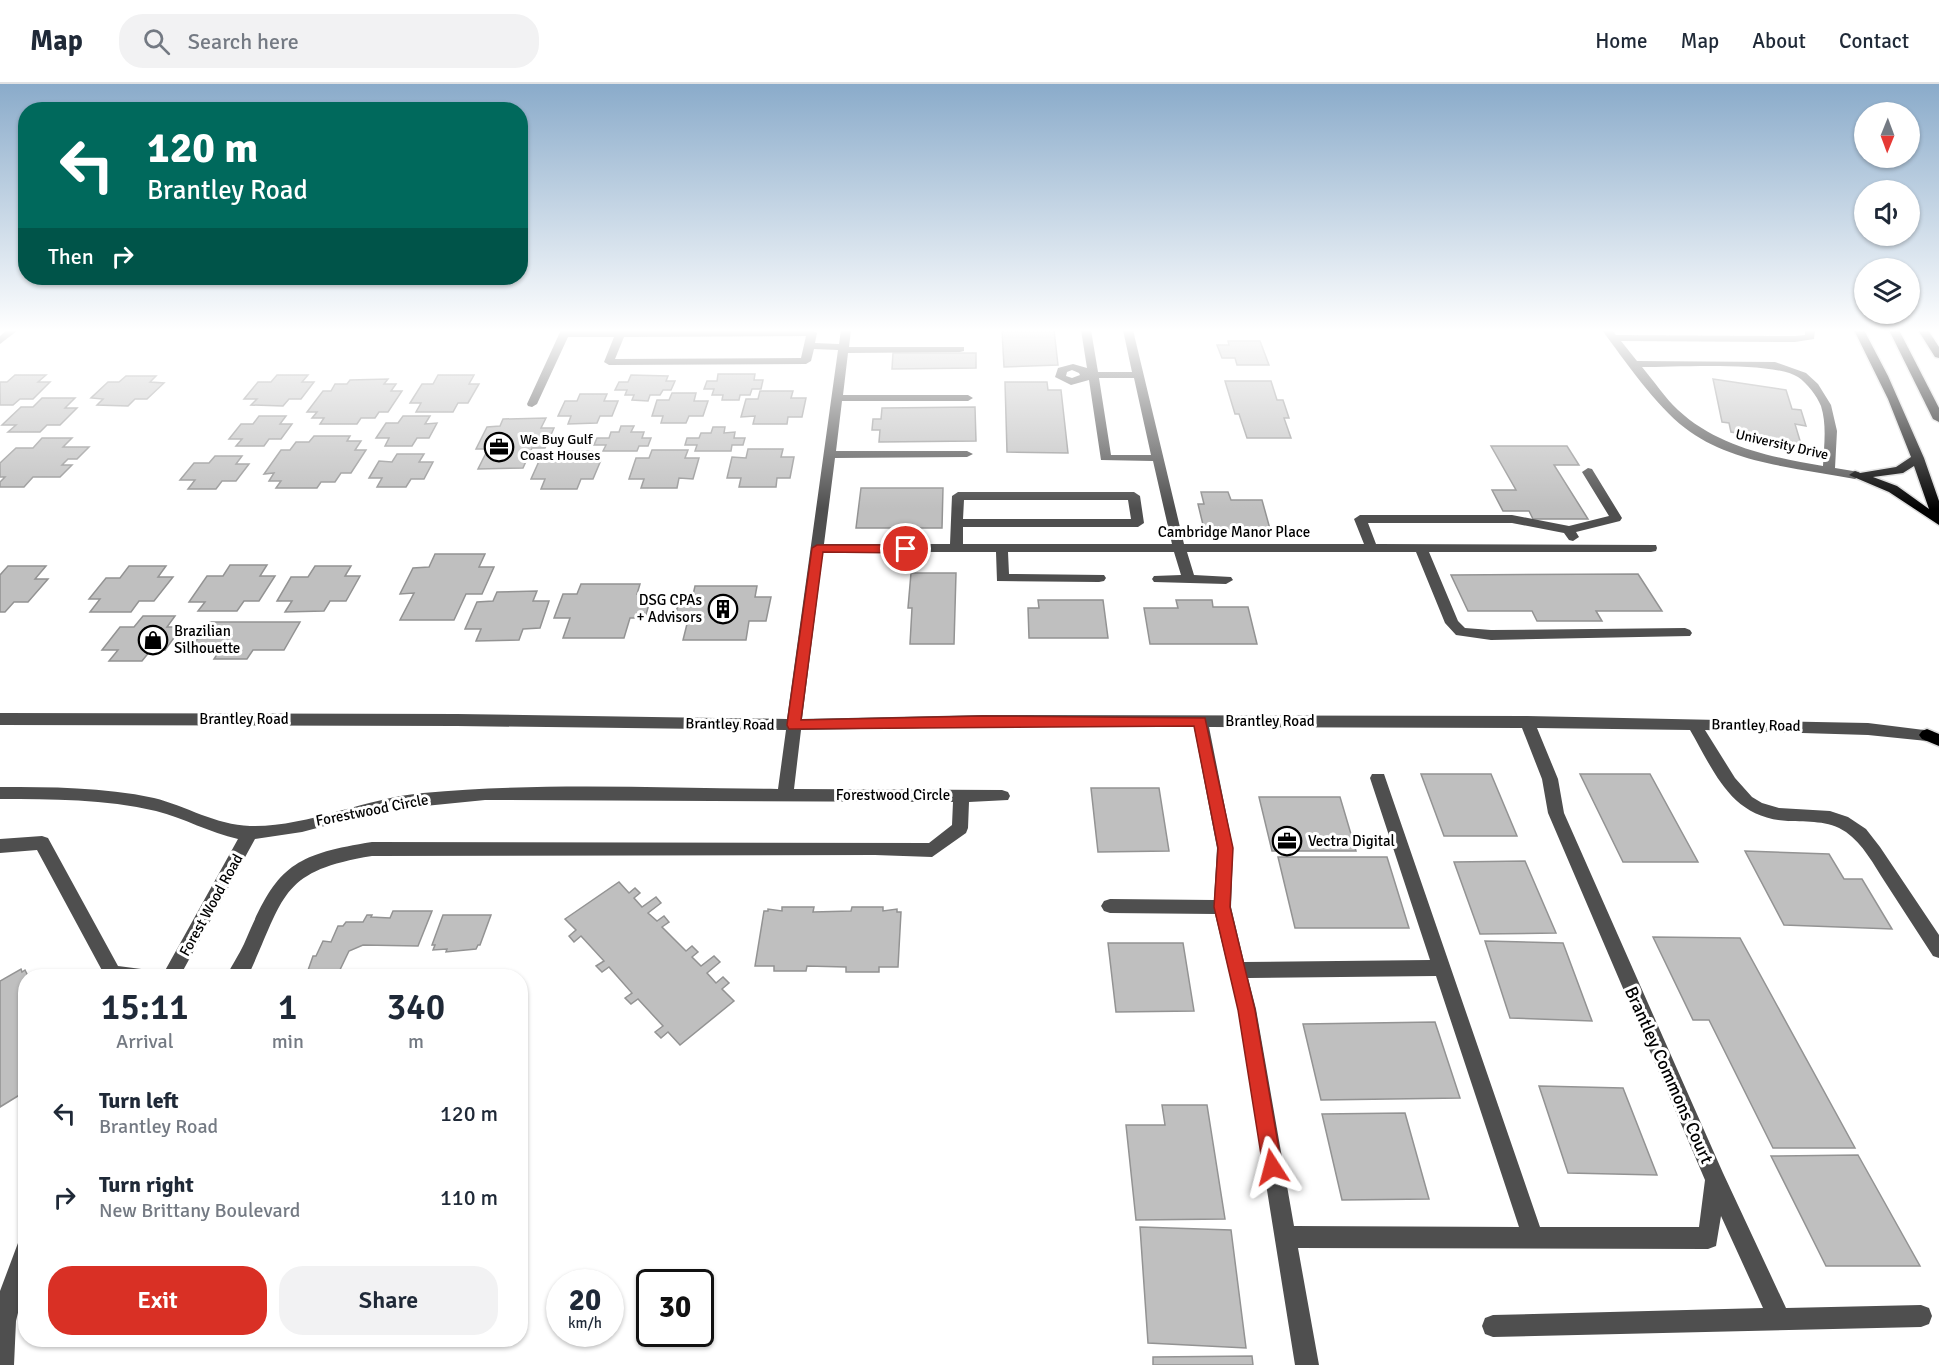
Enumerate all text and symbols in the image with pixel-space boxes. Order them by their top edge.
search box [119,14,539,68]
text: Map [30,24,83,58]
icon: search [140,25,173,58]
text: Search here [188,28,299,55]
text: Home [1595,28,1648,54]
text: Map [1681,28,1719,54]
text: About [1752,28,1806,54]
text: Contact [1839,28,1909,54]
north arrow [1854,102,1920,168]
map controls [1854,102,1920,324]
text: 120 m [147,123,258,174]
icon: left [48,126,126,204]
text: Brantley Road [147,174,308,207]
button: sound [1854,180,1920,246]
icon: right [106,240,139,273]
text: Then [48,243,94,270]
button: layers [1854,258,1920,324]
street label: University Drive [1734,426,1830,463]
office icon: We Buy Gulf Coast Houses [483,431,515,463]
place label: We Buy Gulf Coast Houses [520,431,600,464]
pin [880,523,931,574]
street label: Cambridge Manor Place [1158,523,1310,541]
icon: arrive [889,532,922,565]
place label: DSG CPAs + Advisors [636,591,702,626]
building icon: DSG CPAs + Advisors [707,593,739,625]
place label: Brazilian Silhouette [174,622,240,657]
shop icon: Brazilian Silhouette [137,624,169,656]
street label: Brantley Road [199,710,289,728]
street label: Brantley Road [1225,712,1315,730]
street label: Brantley Road [685,714,775,734]
street label: Brantley Road [1711,715,1801,735]
street label: Forestwood Circle [836,786,950,804]
street label: Forestwood Circle [314,790,430,830]
office icon: Vectra Digital [1271,825,1303,857]
place label: Vectra Digital [1308,832,1395,850]
street label: Forest Wood Road [175,851,247,959]
street label: Brantley Commons Court [1620,983,1718,1167]
text: 15:11 [101,985,189,1030]
text: 1 [278,985,298,1030]
text: 340 [387,985,445,1030]
text: Arrival [116,1029,174,1054]
text: min [272,1029,304,1054]
text: m [408,1029,424,1054]
text: Turn left [99,1087,179,1114]
icon: left [48,1097,81,1130]
text: 120 m [440,1100,498,1127]
text: Brantley Road [99,1114,218,1139]
position arrow [1240,1135,1304,1199]
text: Turn right [99,1171,194,1198]
icon: right [48,1181,81,1214]
text: 110 m [440,1184,498,1211]
text: New Brittany Boulevard [99,1198,300,1223]
button: Exit [48,1266,267,1335]
button: Share [279,1266,498,1335]
speed limit sign: 30 [636,1269,714,1347]
text: 20 [569,1282,601,1319]
text: km/h [568,1314,602,1332]

